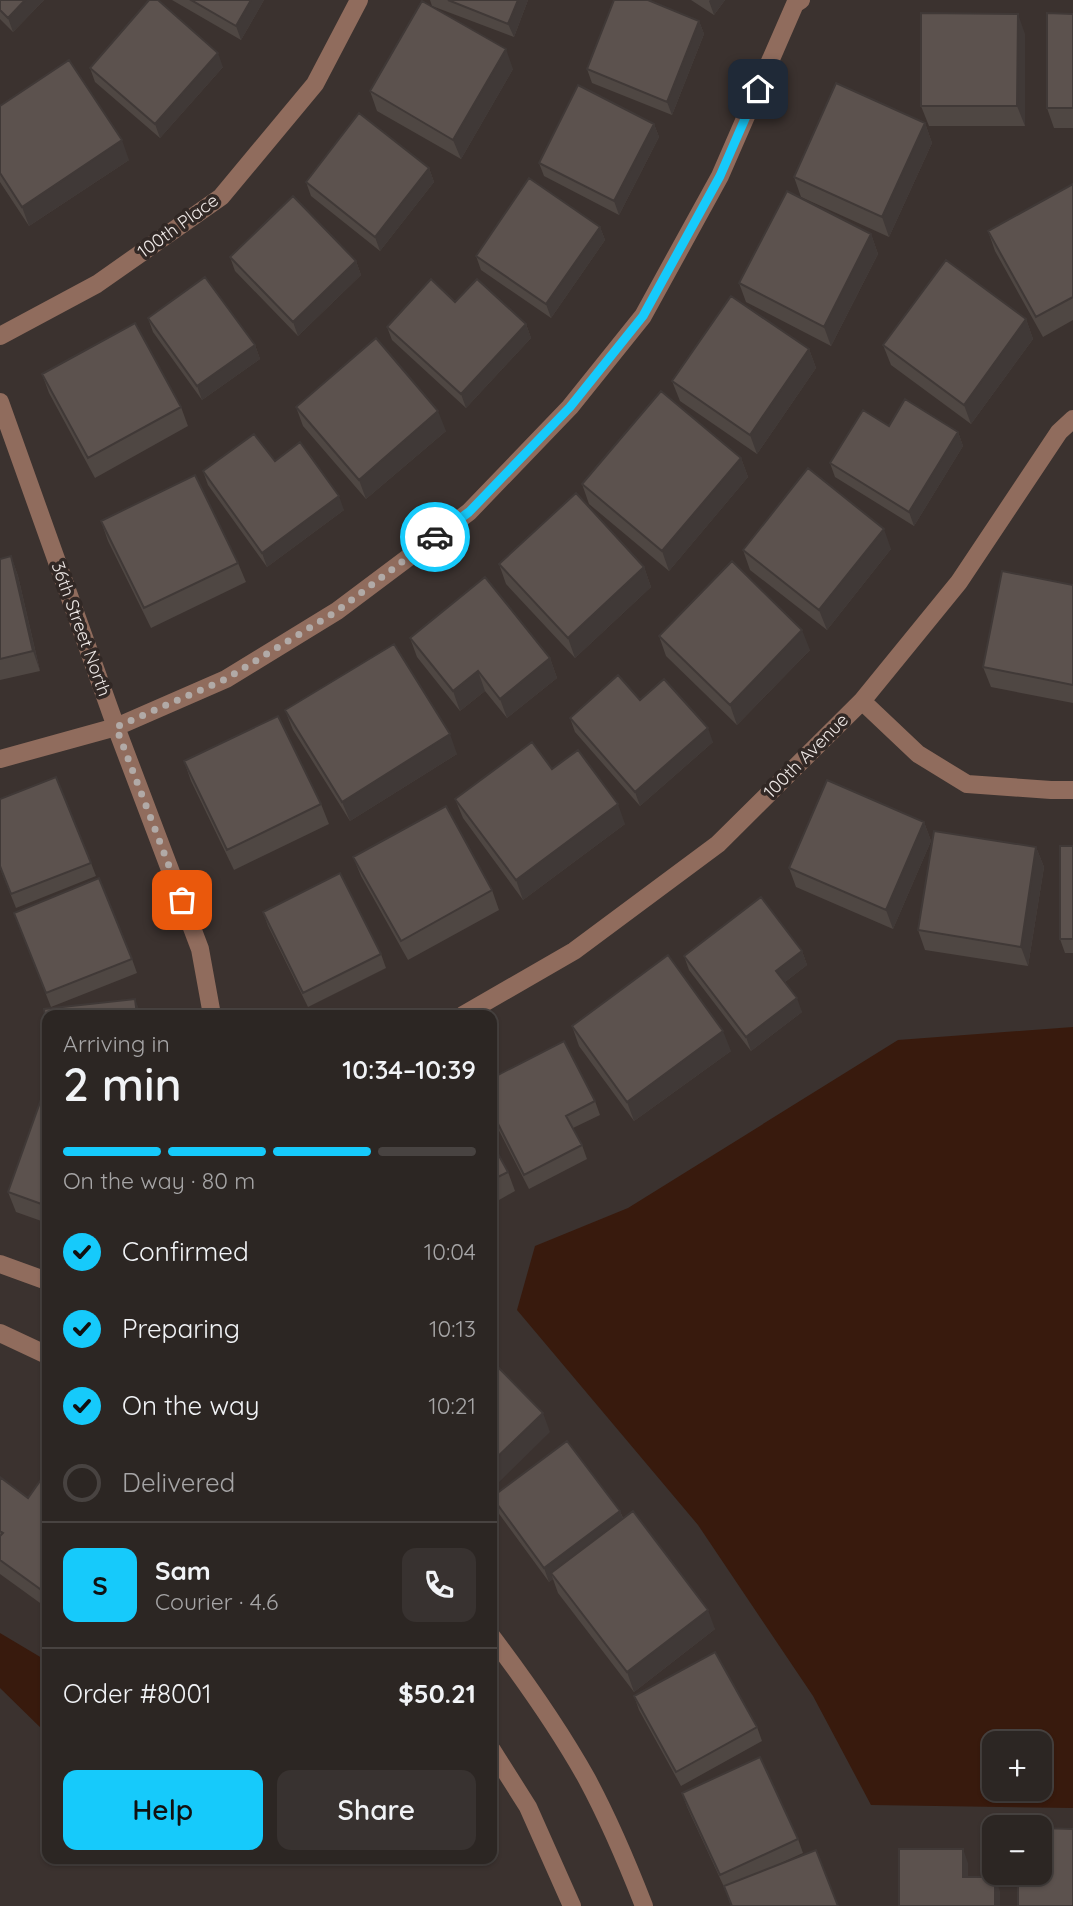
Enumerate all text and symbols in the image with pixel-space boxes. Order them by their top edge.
pin [728,59,788,119]
icon: home [739,70,777,108]
street label: 100th Place [133,188,223,263]
courier [400,502,470,572]
icon: car [416,518,454,556]
street label: 36th Street North [46,558,117,699]
street label: 100th Avenue [758,708,853,803]
pin [152,870,212,930]
icon: bag [163,881,201,919]
text: Arriving in [63,1029,170,1058]
text: 10:34–10:39 [342,1053,476,1086]
text: 2 min [63,1055,182,1113]
text: On the way · 80 m [63,1166,255,1195]
icon: check [63,1233,101,1271]
text: Confirmed [122,1235,249,1268]
text: 10:04 [424,1237,476,1266]
icon: check [63,1310,101,1348]
text: Preparing [122,1312,240,1345]
text: 10:13 [429,1314,476,1343]
icon: check [63,1387,101,1425]
text: On the way [122,1389,260,1422]
text: 10:21 [428,1391,476,1420]
text: Delivered [122,1466,235,1499]
button: phone [402,1548,476,1622]
text: Sam [155,1554,211,1587]
text: S [92,1569,108,1602]
text: Courier · 4.6 [155,1587,278,1616]
text: Order #8001 [63,1677,212,1710]
text: $50.21 [398,1677,476,1710]
map controls [982,1731,1052,1885]
button: + [982,1731,1052,1801]
button: Help [63,1770,263,1850]
button: Share [277,1770,476,1850]
button: − [982,1815,1052,1885]

